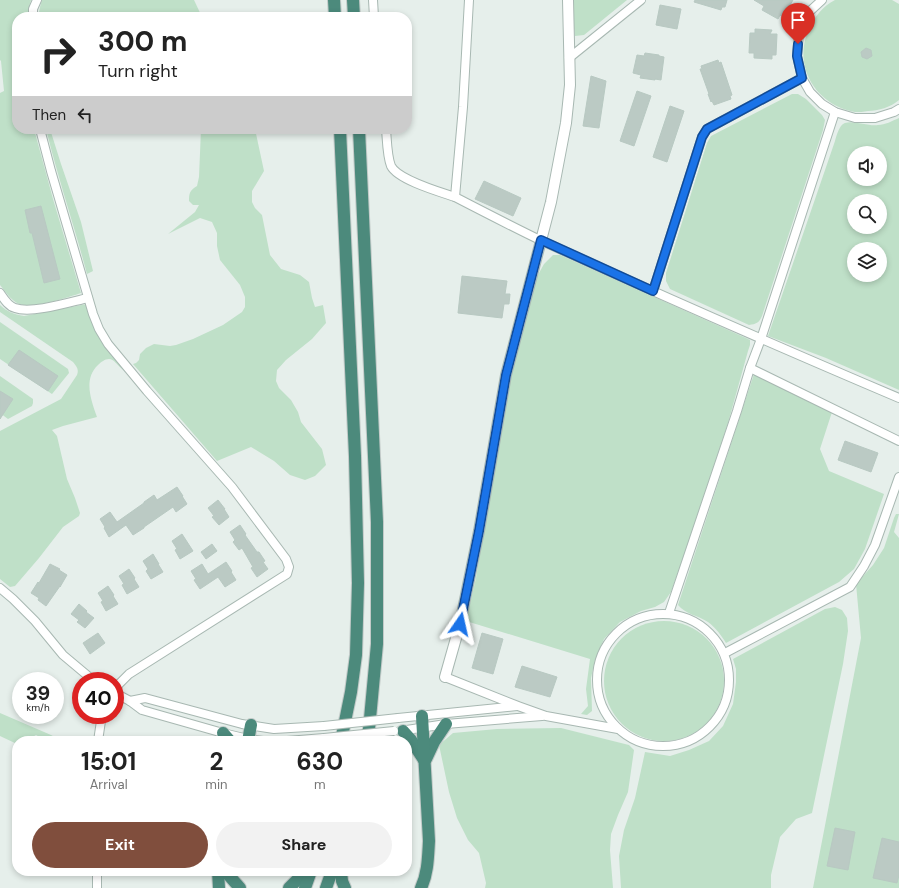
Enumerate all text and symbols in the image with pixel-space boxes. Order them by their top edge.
pin [781,3,815,44]
icon: arrive [787,9,809,31]
text: 300 m [98,23,187,60]
icon: right [32,28,84,80]
text: Turn right [98,59,178,83]
icon: left [74,104,96,126]
text: Then [32,105,66,125]
map controls [847,146,887,282]
button: sound [847,146,887,186]
button: search [847,194,887,234]
button: layers [847,242,887,282]
position arrow [439,603,481,645]
speed limit sign: 40 [72,672,124,724]
text: 39 [26,680,50,706]
text: km/h [26,701,50,714]
text: 15:01 [81,746,136,777]
text: 2 [209,746,223,777]
text: 630 [296,746,343,777]
text: Arrival [90,776,128,793]
text: min [205,776,227,793]
text: m [314,776,326,793]
button: Exit [32,822,208,868]
button: Share [216,822,392,868]

